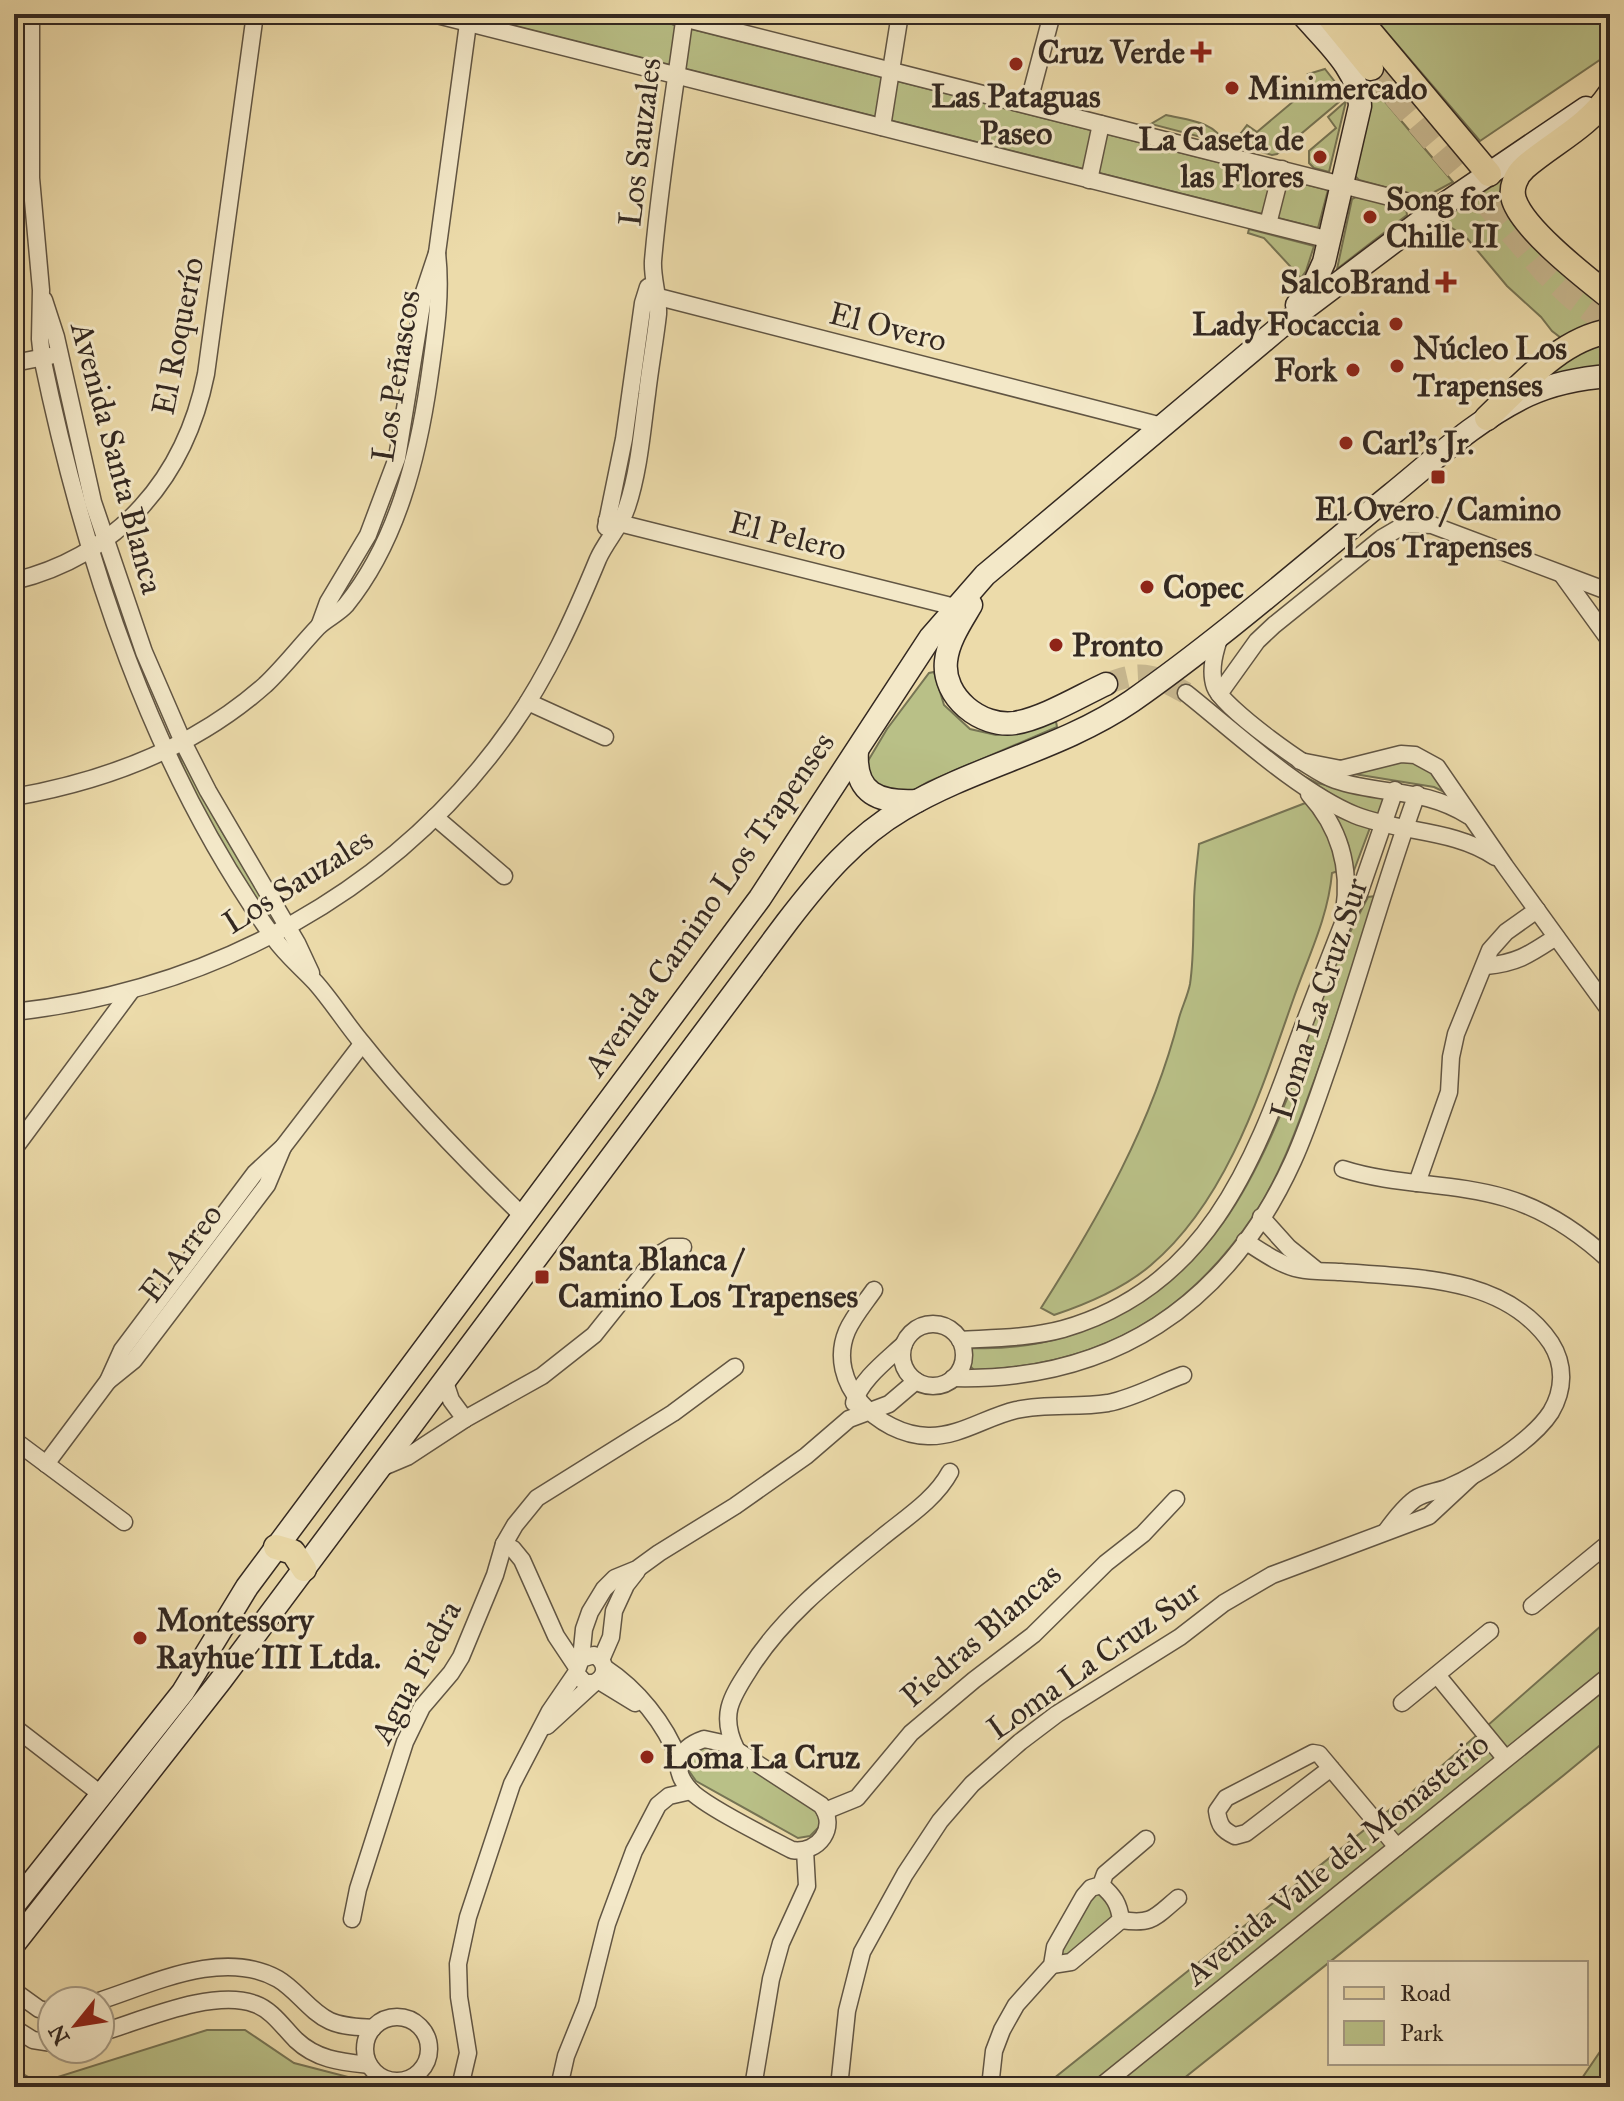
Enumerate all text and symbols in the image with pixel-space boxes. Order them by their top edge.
place label: Cruz Verde [1038,33,1185,72]
marker: Cruz Verde [1192,43,1210,61]
marker: Las Pataguas Paseo [1007,55,1025,73]
street label: Los Sauzales [610,56,670,228]
place label: Minimercado [1248,69,1427,108]
place label: Las Pataguas Paseo [931,77,1101,153]
marker: Minimercado [1223,79,1241,97]
place label: La Caseta de las Flores [1139,120,1304,196]
marker: La Caseta de las Flores [1311,148,1329,166]
place label: Song for Chille II [1386,180,1500,256]
marker: Song for Chille II [1361,208,1379,226]
street label: El Roquerío [144,254,212,418]
place label: SalcoBrand [1280,263,1431,302]
marker: SalcoBrand [1437,273,1455,291]
street label: Los Peñascos [363,287,429,465]
street label: El Overo [825,294,951,360]
place label: Lady Focaccia [1192,305,1381,344]
marker: Lady Focaccia [1387,315,1405,333]
street label: Avenida Santa Blanca [61,316,172,599]
place label: Núcleo Los Trapenses [1413,329,1567,405]
place label: Fork [1274,351,1338,390]
marker: Núcleo Los Trapenses [1388,357,1406,375]
marker: Fork [1344,361,1362,379]
place label: Carl's Jr. [1362,424,1474,463]
marker: Carl's Jr. [1337,434,1355,452]
marker: El Overo / Camino Los Trapenses [1429,468,1447,486]
place label: El Overo / Camino Los Trapenses [1315,490,1561,566]
street label: El Pelero [725,503,851,569]
place label: Copec [1163,568,1245,607]
marker: Copec [1138,578,1156,596]
place label: Pronto [1072,626,1163,665]
marker: Pronto [1047,636,1065,654]
street label: Avenida Camino Los Trapenses [574,724,843,1085]
street label: Los Sauzales [216,820,380,942]
street label: Loma La Cruz Sur [1262,873,1376,1125]
street label: El Arreo [131,1196,231,1310]
place label: Santa Blanca / Camino Los Trapenses [558,1240,859,1316]
marker: Santa Blanca / Camino Los Trapenses [533,1268,551,1286]
street label: Piedras Blancas [893,1555,1069,1715]
street label: Loma La Cruz Sur [980,1572,1208,1748]
street label: Agua Piedra [361,1593,470,1752]
place label: Montessory Rayhue III Ltda. [156,1601,381,1677]
marker: Montessory Rayhue III Ltda. [131,1629,149,1647]
street label: Avenida Valle del Monasterio [1176,1724,1497,1995]
place label: Loma La Cruz [663,1738,860,1777]
marker: Loma La Cruz [638,1748,656,1766]
legend [1328,1961,1588,2065]
text: Road [1400,1978,1451,2008]
north arrow [36,1985,116,2065]
text: Park [1400,2018,1444,2048]
text: N [43,2020,75,2050]

